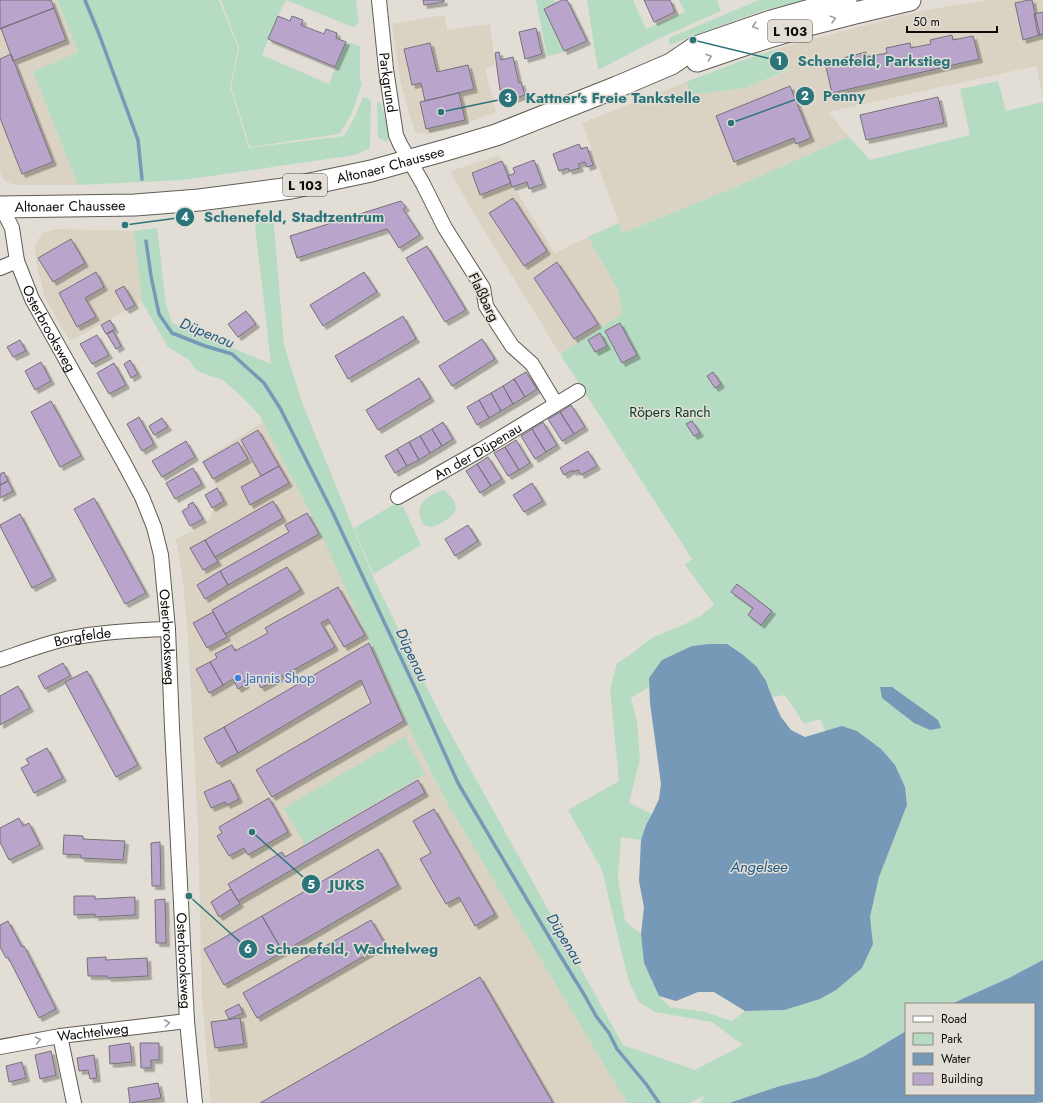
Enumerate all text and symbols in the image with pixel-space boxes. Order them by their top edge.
scale bar [907,8,997,34]
text: 50 m [913,13,940,31]
one-way arrow [830,15,837,23]
road number: L 103 [768,20,812,42]
one-way arrow [752,22,759,30]
callout: Schenefeld, Parkstieg [769,47,958,74]
text: Schenefeld, Parkstieg [798,50,950,72]
street label: Parkgrund [374,52,402,114]
text: 1 [776,52,782,70]
one-way arrow [706,54,713,62]
callout: Penny [795,82,874,109]
callout: Kattner's Freie Tankstelle [498,84,709,111]
text: Penny [823,85,865,107]
text: Kattner's Freie Tankstelle [526,87,701,109]
text: 2 [801,87,809,105]
text: 3 [504,89,512,107]
street label: Altonaer Chaussee [335,141,446,188]
road number: L 103 [283,174,327,196]
street label: Altonaer Chaussee [15,195,125,217]
callout: Schenefeld, Stadtzentrum [175,204,392,231]
text: Schenefeld, Stadtzentrum [204,206,384,228]
text: 4 [181,208,189,226]
street label: Flaßbarg [464,269,504,325]
street label: Osterbrooksweg [17,282,81,375]
water label: Düpenau [176,312,238,354]
park label: Röpers Ranch [629,402,711,422]
street label: An der Düpenau [430,417,525,485]
street label: Osterbrooksweg [154,588,180,685]
street label: Borgfelde [52,622,112,652]
water label: Düpenau [390,625,434,686]
place label: Jannis Shop [244,668,315,688]
marker: Jannis Shop [233,673,243,683]
water label: Angelsee [729,856,788,878]
callout: JUKS [301,871,372,898]
text: JUKS [326,874,365,896]
text: 5 [307,876,315,894]
water label: Düpenau [541,909,589,969]
street label: Osterbrooksweg [171,912,196,1009]
callout: Schenefeld, Wachtelweg [238,935,446,962]
text: Schenefeld, Wachtelweg [266,938,438,960]
text: 6 [244,940,252,958]
legend [905,1003,1035,1095]
text: Road [941,1010,967,1028]
street label: Wachtelweg [56,1018,130,1046]
one-way arrow [164,1019,170,1028]
text: Park [941,1030,963,1048]
one-way arrow [35,1036,41,1044]
text: Water [941,1050,972,1068]
text: Building [941,1070,983,1088]

